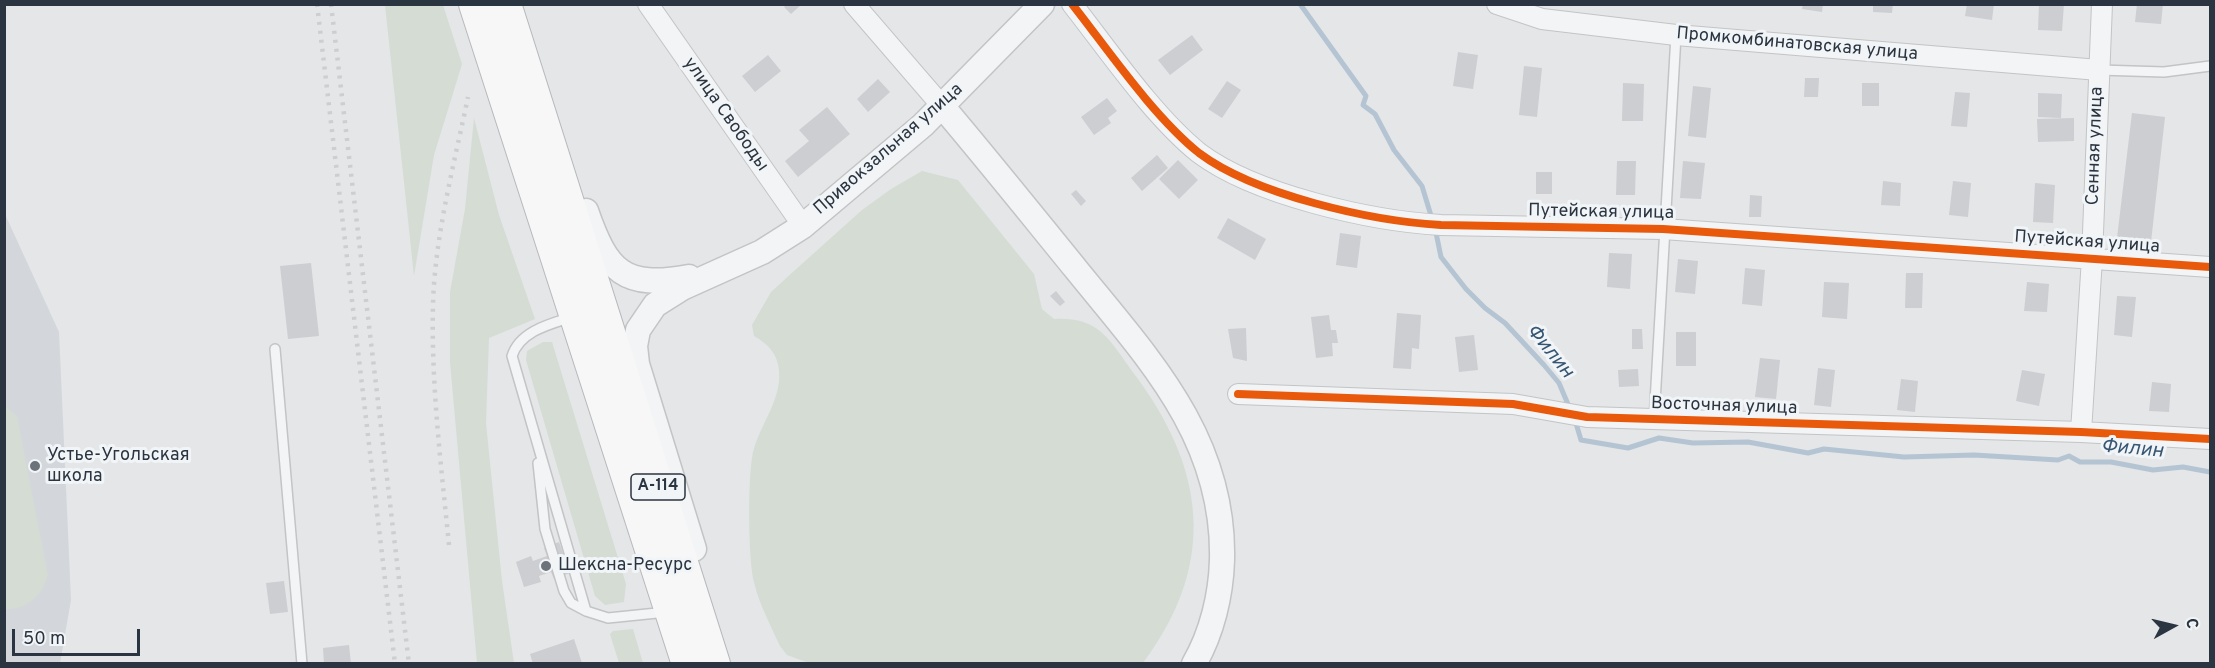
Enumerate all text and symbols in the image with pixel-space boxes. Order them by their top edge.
street label: Промкомбинатовская улица [1675,24,1919,66]
street label: улица Свободы [678,54,772,176]
street label: Привокзальная улица [810,80,968,220]
street label: Сенная улица [2083,86,2109,206]
street label: Путейская улица [1528,201,1674,225]
street label: Путейская улица [2013,227,2161,259]
water label: Филин [1520,320,1578,384]
street label: Восточная улица [1650,394,1798,420]
water label: Филин [2100,435,2164,465]
place label: Устье-Угольская школа [47,445,190,488]
marker: Устье-Угольская школа [28,459,42,473]
road number: А-114 [631,474,685,500]
place label: Шексна-Ресурс [558,555,692,577]
marker: Шексна-Ресурс [539,559,553,573]
north arrow [2143,596,2203,656]
scale bar [15,617,142,655]
text: С [2180,617,2201,630]
text: 50 m [23,628,65,651]

